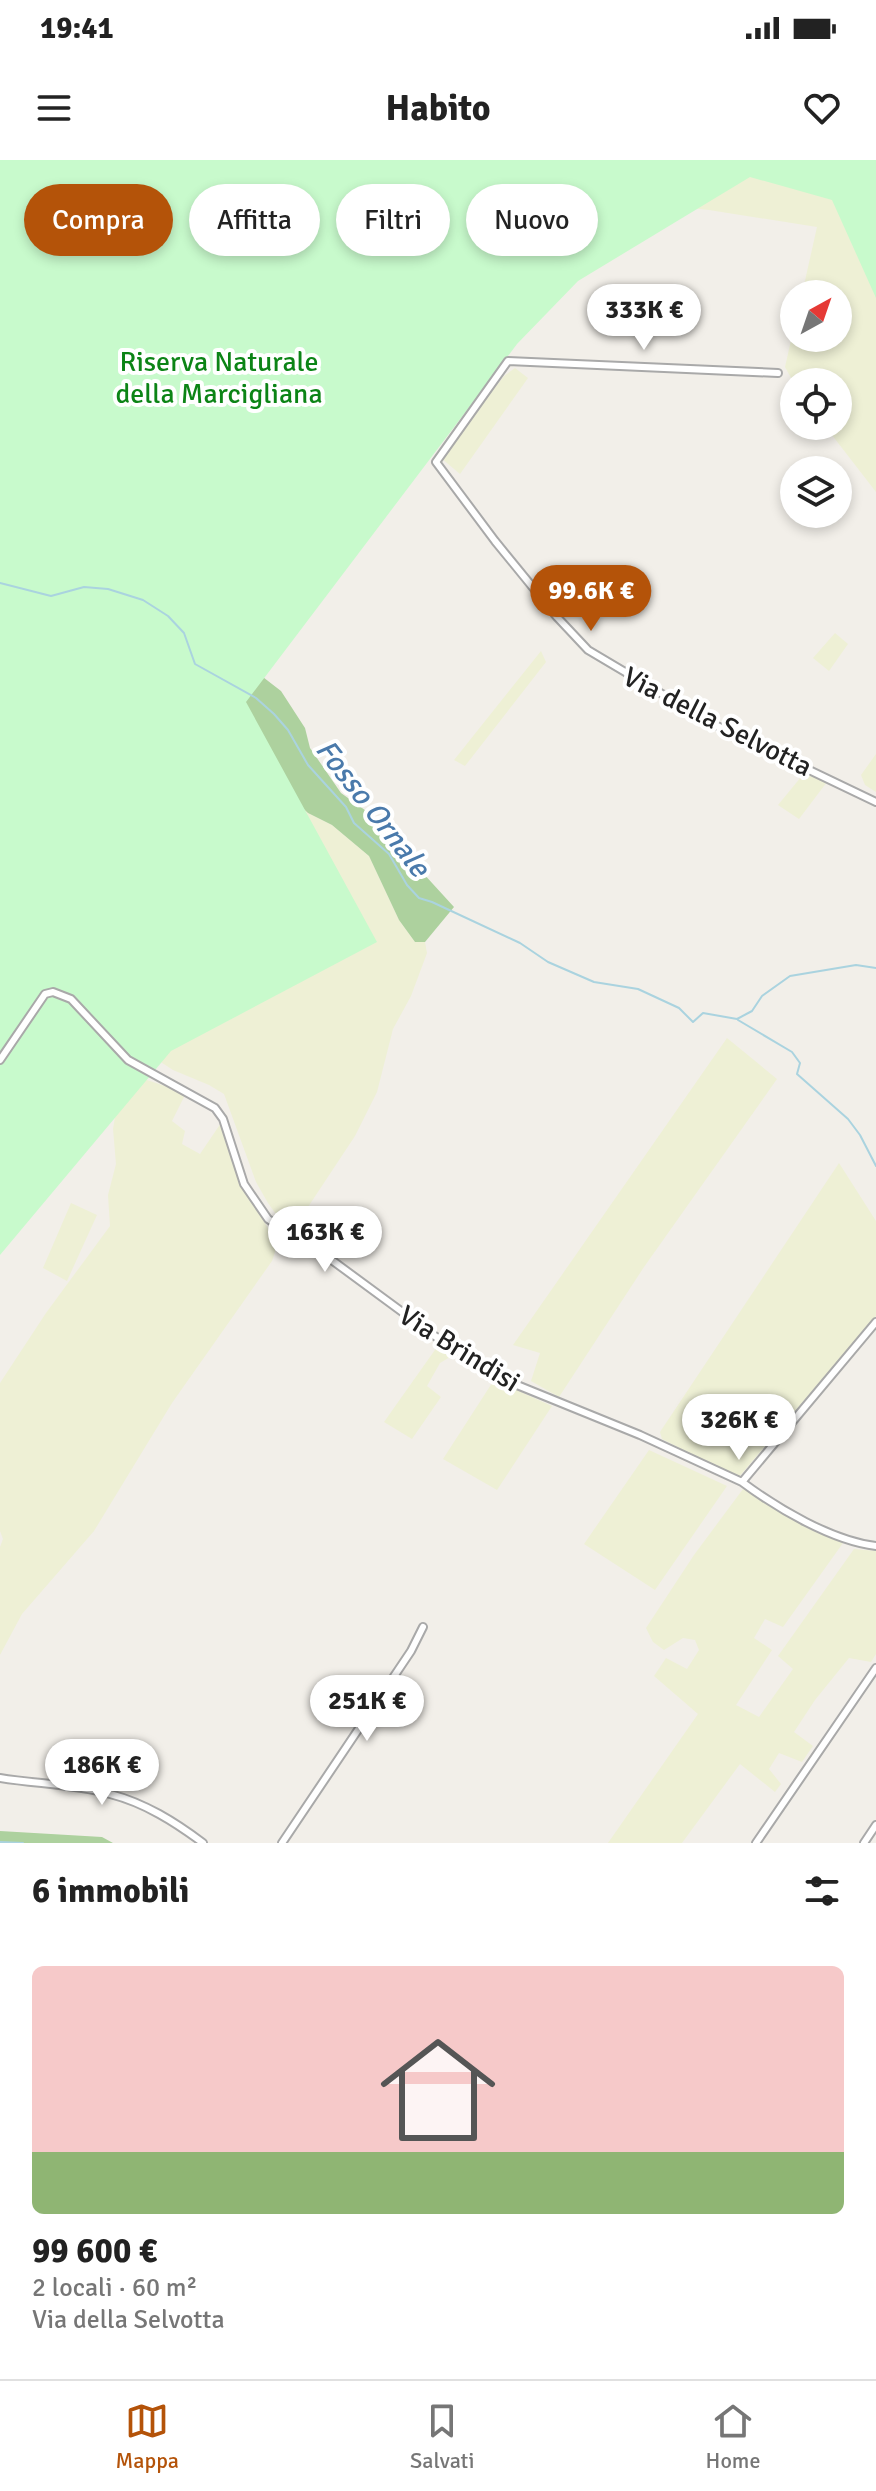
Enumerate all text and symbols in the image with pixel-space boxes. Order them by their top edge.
text: 19:41 [40,10,114,47]
icon: menu [32,86,76,130]
text: Habito [386,86,491,131]
icon: heart [800,86,844,130]
chip: Compra [24,184,173,256]
chip: Affitta [189,184,320,256]
chip: Filtri [336,184,450,256]
chip: Nuovo [466,184,598,256]
north arrow [780,280,852,352]
map controls [780,280,852,528]
pin: 333K € [579,284,709,352]
text: 333K € [605,294,683,326]
park label: Riserva Naturale della Marcigliana [115,345,323,411]
button: locate [780,368,852,440]
button: layers [780,456,852,528]
pin: 99.6K € [517,565,665,633]
text: 99.6K € [548,575,634,607]
street label: Via della Selvotta [617,660,818,784]
water label: Fosso Ornale [307,732,439,886]
pin: 163K € [260,1206,390,1274]
text: 163K € [286,1216,364,1248]
street label: Via Brindisi [393,1298,526,1399]
pin: 326K € [674,1394,804,1462]
text: 326K € [700,1404,778,1436]
pin: 251K € [302,1675,432,1743]
text: 251K € [328,1685,406,1717]
pin: 186K € [37,1739,167,1807]
text: 186K € [63,1749,141,1781]
icon: filters [800,1869,844,1913]
text: 6 immobili [32,1870,189,1912]
icon: home [366,2018,510,2162]
text: 99 600 € [32,2230,157,2272]
text: 2 locali · 60 m² [32,2272,197,2304]
text: Via della Selvotta [32,2304,225,2336]
tab: Mappa [116,2399,179,2474]
tab: Salvati [410,2399,474,2474]
tab: Home [706,2399,760,2474]

